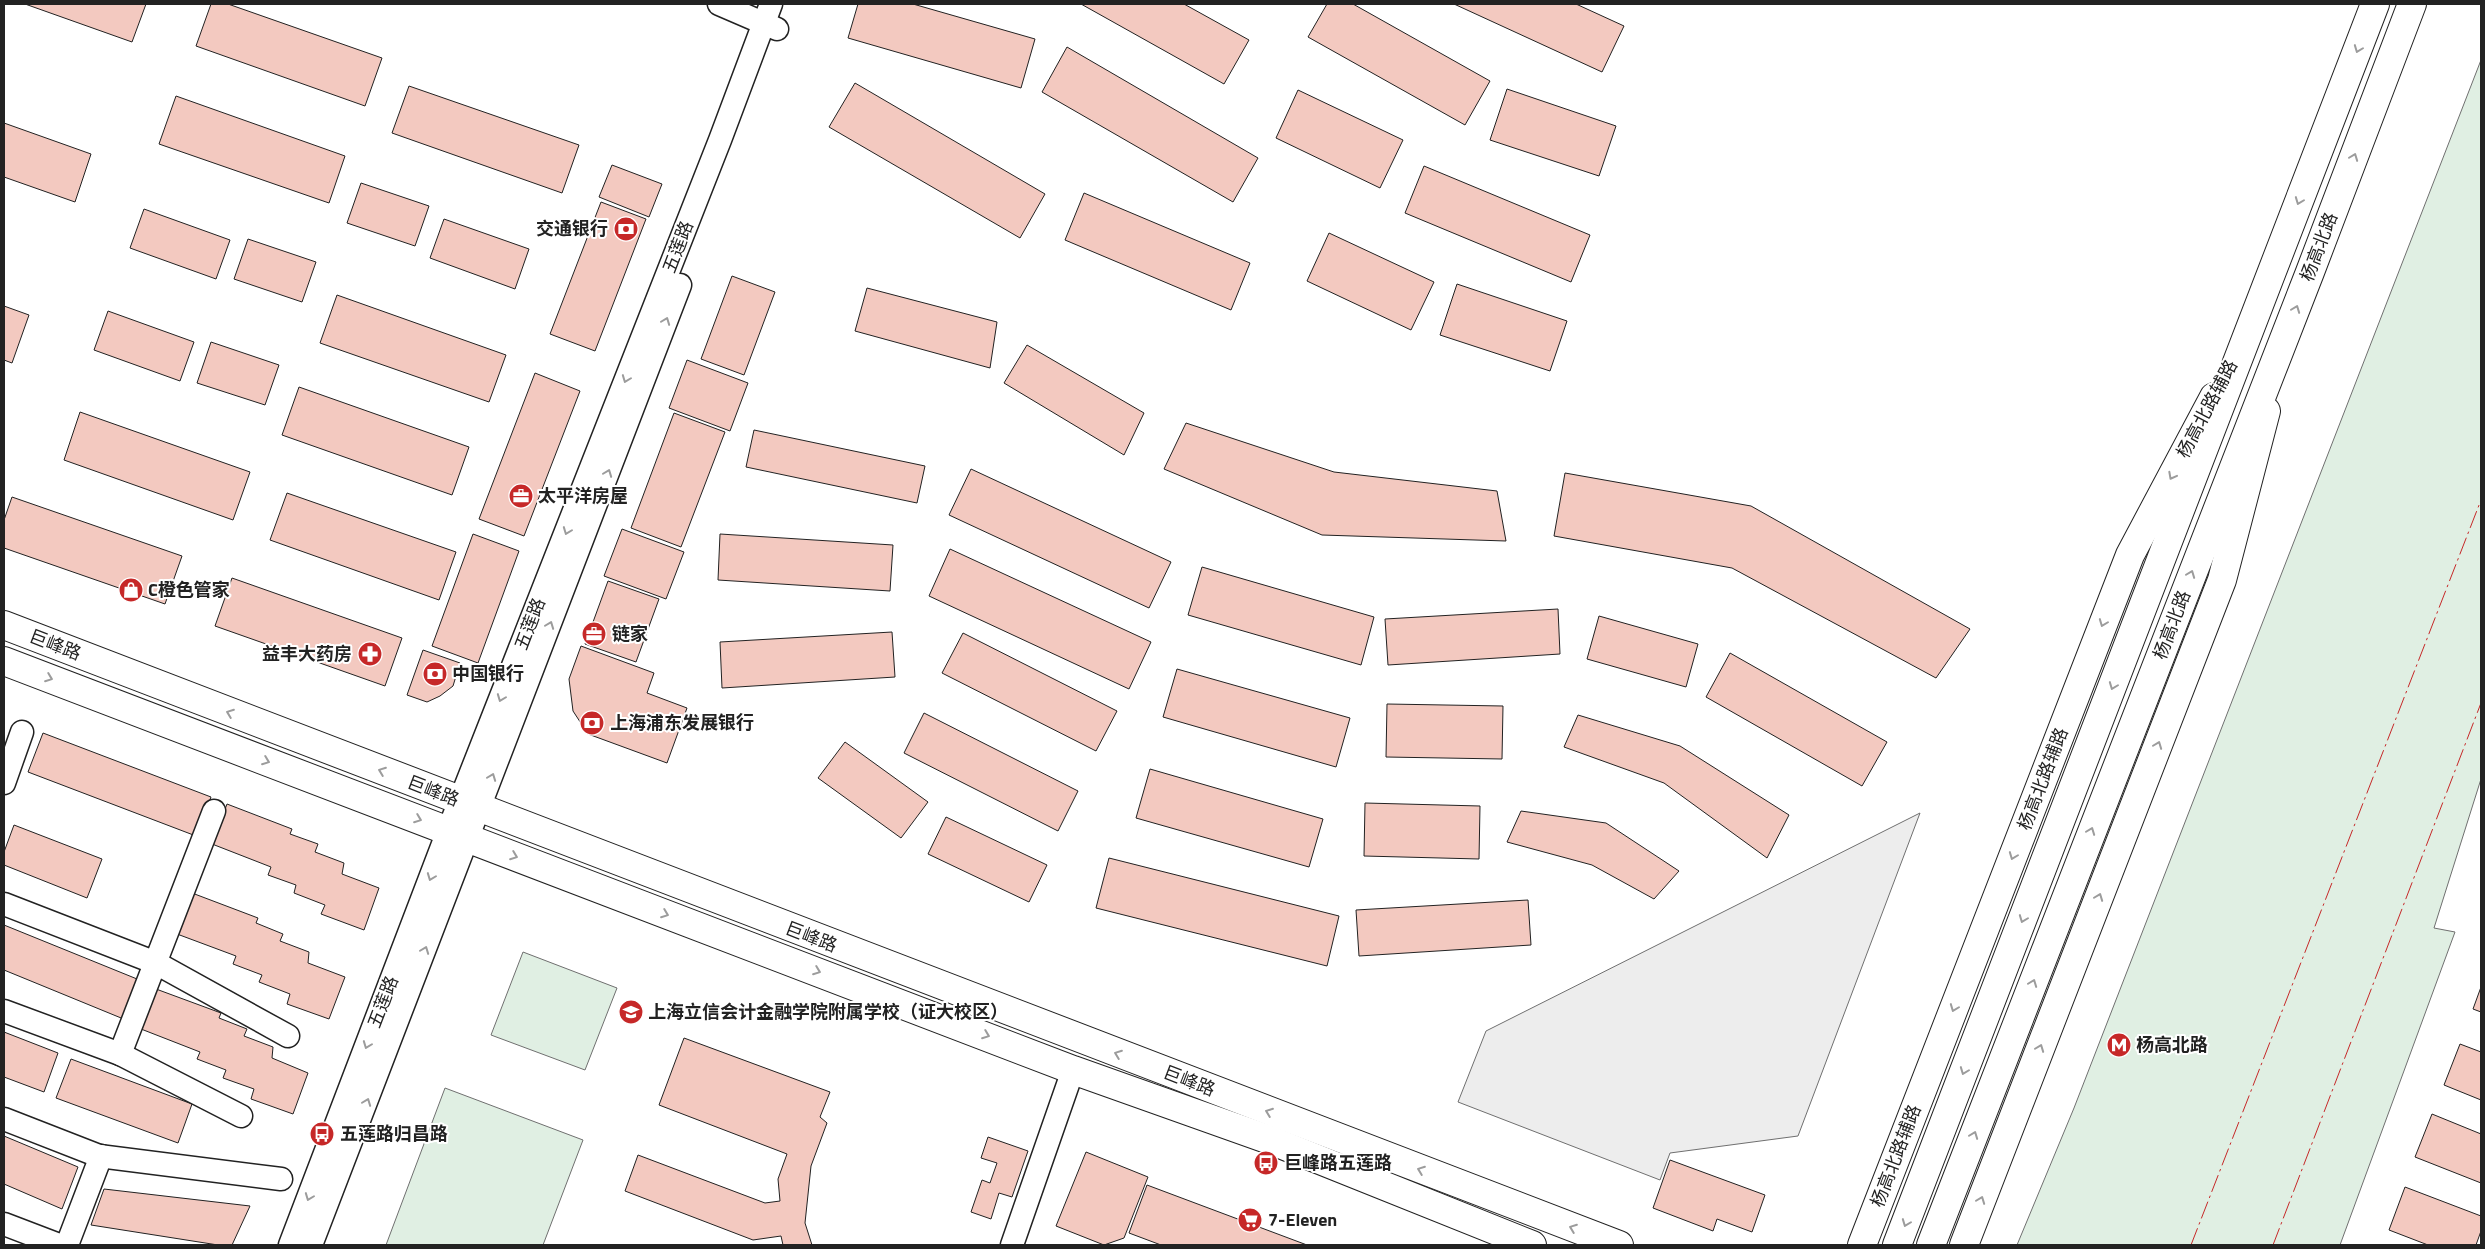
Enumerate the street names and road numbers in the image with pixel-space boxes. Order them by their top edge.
street label: 杨高北路 [2293,208,2344,285]
street label: 五莲路 [655,217,700,277]
street label: 杨高北路辅路 [2169,355,2244,463]
street label: 杨高北路 [2146,586,2197,663]
street label: 五莲路 [507,594,552,654]
street label: 巨峰路 [25,622,85,667]
street label: 杨高北路辅路 [2011,724,2074,834]
street label: 巨峰路 [403,768,463,813]
street label: 巨峰路 [781,914,841,959]
street label: 五莲路 [360,972,405,1032]
street label: 巨峰路 [1159,1058,1219,1103]
street label: 杨高北路辅路 [1864,1101,1927,1211]

